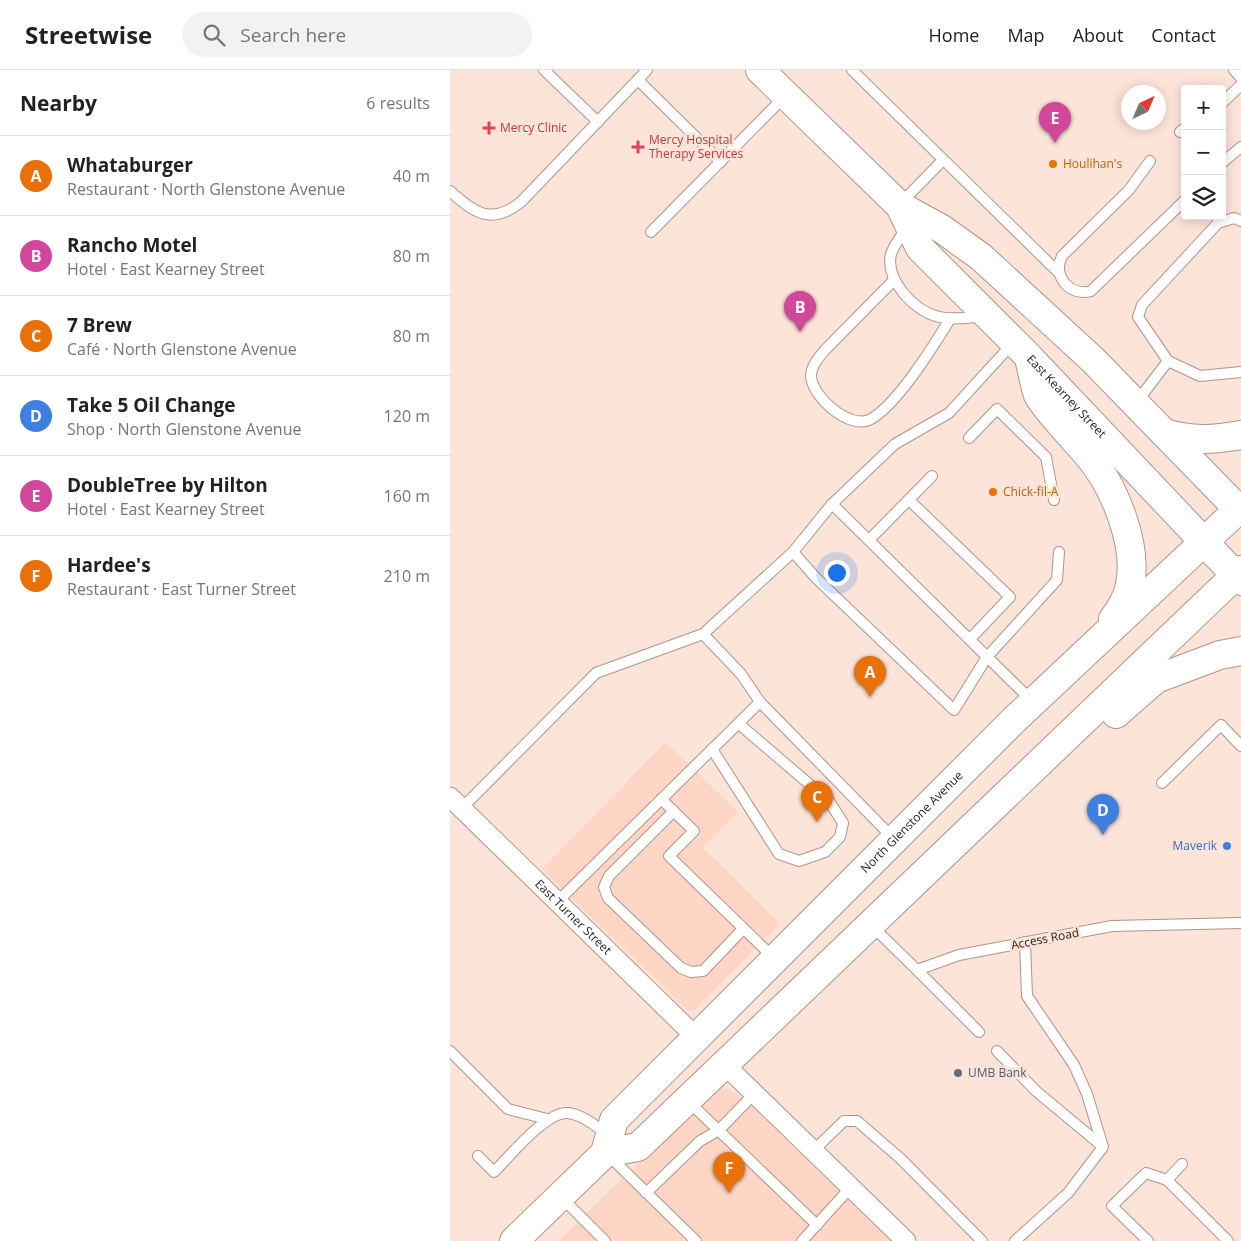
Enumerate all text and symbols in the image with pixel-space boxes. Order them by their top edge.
search box [182,12,532,57]
text: Streetwise [25,18,152,51]
icon: search [200,21,228,49]
text: Search here [240,22,346,48]
text: Home [929,23,979,47]
text: Map [1007,23,1045,47]
text: About [1073,23,1123,47]
text: Contact [1151,23,1216,47]
north arrow [1121,85,1166,130]
map controls [1181,85,1226,220]
button: + [1181,85,1226,130]
text: Nearby [20,89,97,117]
text: 6 results [366,92,430,114]
pin: E [1039,102,1071,143]
place label: Mercy Clinic [500,119,567,136]
marker: Mercy Clinic [482,121,496,135]
button: − [1181,130,1226,175]
place label: Mercy Hospital Therapy Services [649,131,743,162]
marker: Mercy Hospital Therapy Services [631,140,645,154]
text: Whataburger [67,152,193,178]
place label: Houlihan's [1063,155,1123,172]
marker: Houlihan's [1047,158,1059,170]
text: A [30,165,42,187]
text: 40 m [393,165,430,187]
button: layers [1181,175,1226,220]
text: Restaurant · North Glenstone Avenue [67,178,345,200]
text: Rancho Motel [67,232,197,258]
text: B [31,245,41,267]
text: 80 m [393,245,430,267]
text: Hotel · East Kearney Street [67,258,265,280]
pin: B [784,291,816,332]
text: 7 Brew [67,312,132,338]
text: C [31,325,41,347]
text: 80 m [393,325,430,347]
text: Café · North Glenstone Avenue [67,338,297,360]
street label: East Kearney Street [1023,351,1110,442]
text: Take 5 Oil Change [67,392,235,418]
text: D [30,405,42,427]
text: 120 m [384,405,430,427]
text: Shop · North Glenstone Avenue [67,418,301,440]
text: DoubleTree by Hilton [67,472,268,498]
place label: Chick-fil-A [1003,483,1059,500]
text: E [32,485,40,507]
text: 160 m [384,485,430,507]
marker: Chick-fil-A [987,486,999,498]
text: Hotel · East Kearney Street [67,498,265,520]
text: Hardee's [67,552,151,578]
your location [824,560,850,586]
text: F [32,565,40,587]
text: 210 m [384,565,430,587]
text: Restaurant · East Turner Street [67,578,296,600]
pin: A [854,656,886,697]
street label: North Glenstone Avenue [857,767,966,877]
pin: C [801,781,833,822]
pin: D [1087,794,1119,835]
place label: Maverik [1173,837,1218,854]
marker: Maverik [1221,840,1233,852]
street label: East Turner Street [531,875,616,958]
street label: Access Road [1009,924,1080,953]
place label: UMB Bank [968,1064,1027,1081]
marker: UMB Bank [952,1067,964,1079]
pin: F [713,1152,745,1193]

